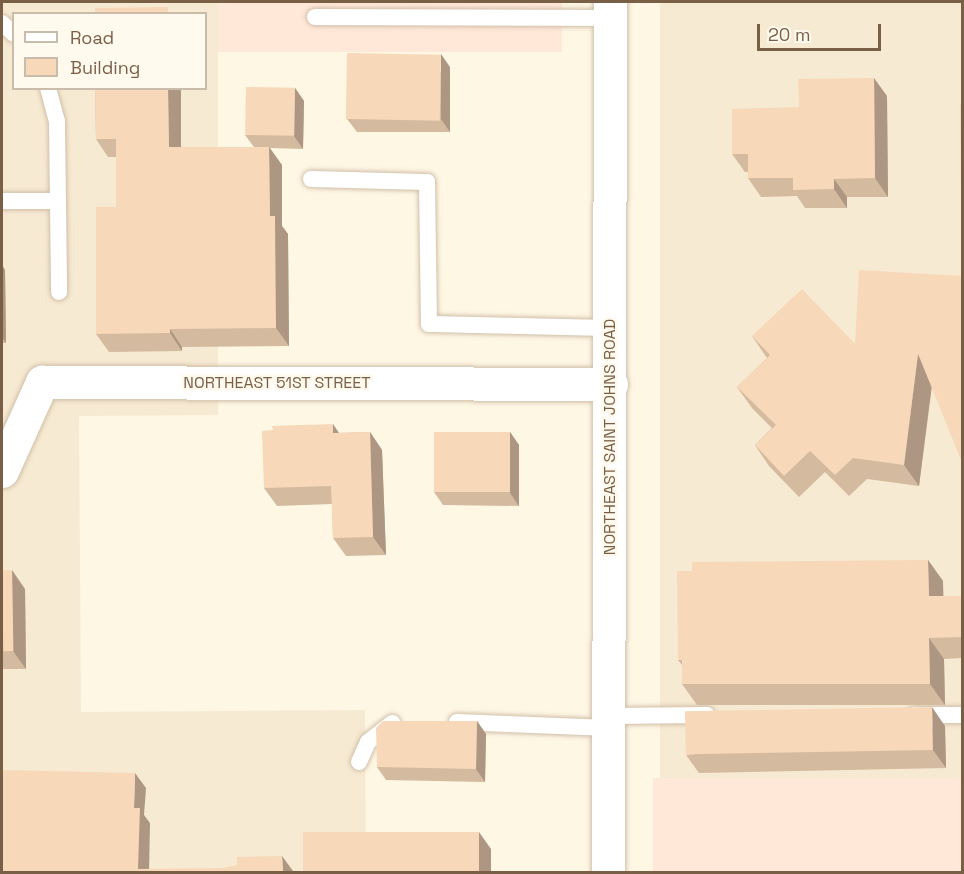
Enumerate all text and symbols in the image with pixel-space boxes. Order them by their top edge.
legend [12,12,207,90]
scale bar [760,12,884,50]
text: 20 m [768,23,811,46]
text: Road [70,26,114,49]
text: Building [70,56,140,79]
street label: NORTHEAST SAINT JOHNS ROAD [600,318,620,556]
street label: NORTHEAST 51ST STREET [183,373,371,393]

